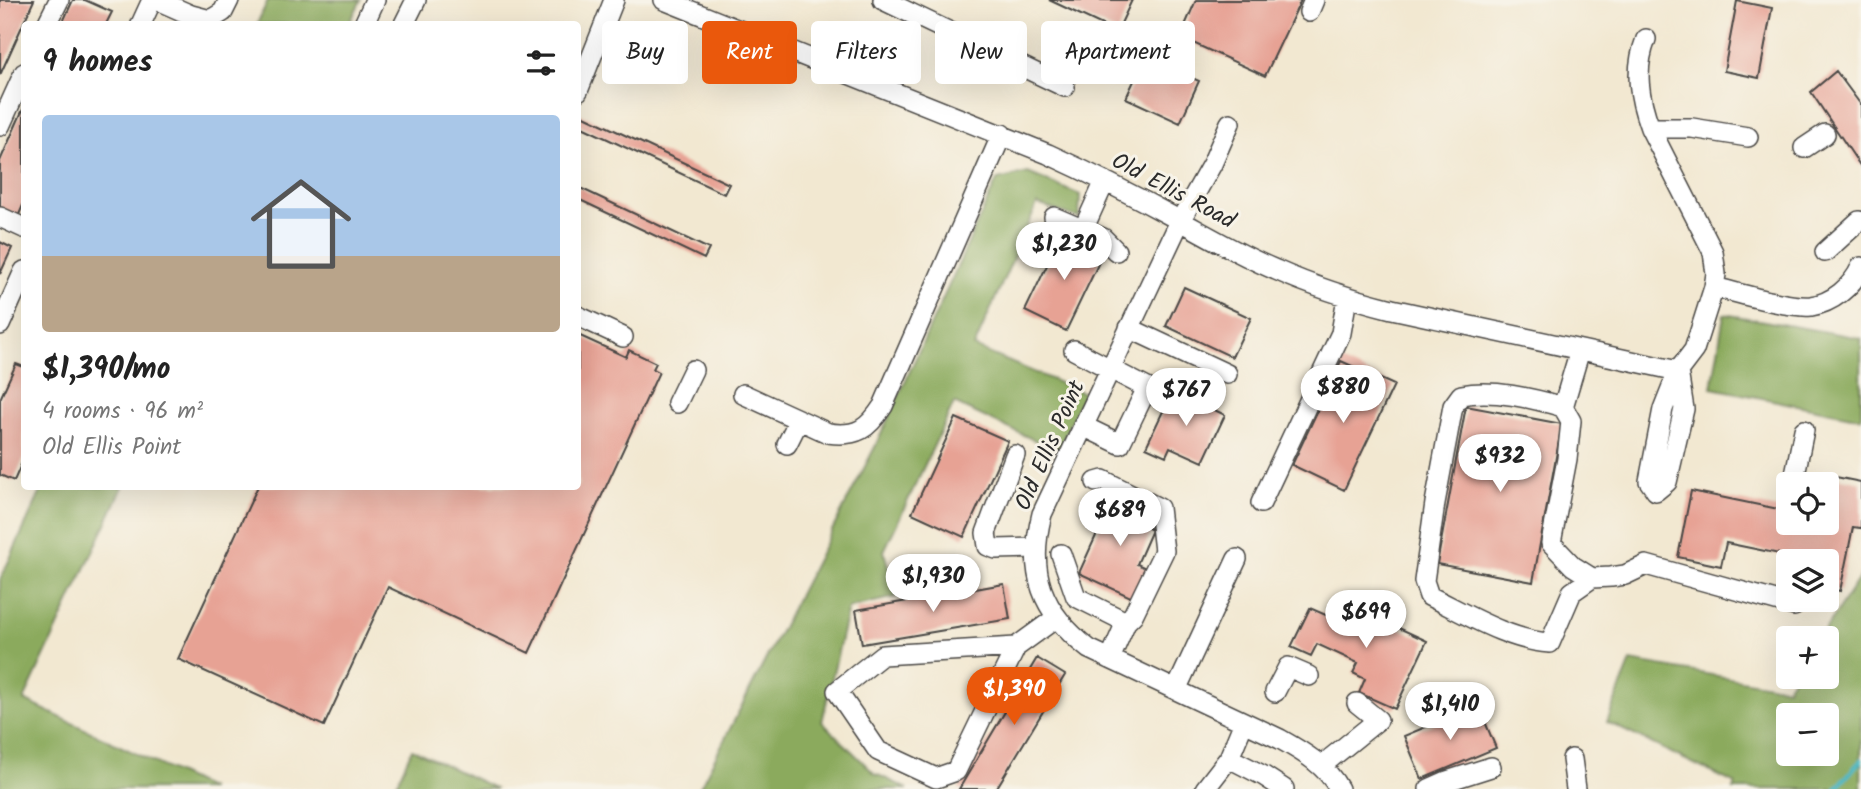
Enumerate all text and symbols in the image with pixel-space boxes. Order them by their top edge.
chip: Buy [602,21,688,84]
chip: Rent [702,21,797,84]
chip: Filters [811,21,921,84]
chip: New [935,21,1027,84]
chip: Apartment [1041,21,1195,84]
text: 9 homes [42,39,153,87]
icon: filters [522,44,560,82]
street label: Old Ellis Road [1105,144,1242,240]
icon: home [238,161,364,287]
pin: $1,230 [1007,222,1121,282]
text: $1,230 [1032,227,1096,263]
text: $1,390/mo [42,346,170,394]
pin: $880 [1302,366,1384,425]
pin: $767 [1145,368,1227,428]
text: $880 [1317,370,1369,406]
text: $767 [1162,373,1210,409]
street label: Old Ellis Point [1006,374,1096,517]
text: 4 rooms · 96 m² [42,394,203,430]
text: Old Ellis Point [42,430,181,466]
pin: $932 [1459,434,1541,494]
text: $932 [1474,439,1526,475]
map controls [1776,472,1839,766]
button: locate [1776,472,1839,535]
pin: $689 [1079,489,1161,548]
text: $689 [1094,493,1146,529]
button: layers [1776,549,1839,612]
pin: $1,930 [876,554,990,614]
text: $1,930 [902,559,964,595]
pin: $699 [1325,590,1407,650]
text: $699 [1341,595,1391,631]
button: + [1776,626,1839,689]
pin: $1,390 [957,668,1071,727]
text: $1,390 [983,672,1045,708]
pin: $1,410 [1393,682,1507,742]
text: $1,410 [1421,687,1479,723]
button: − [1776,703,1839,766]

